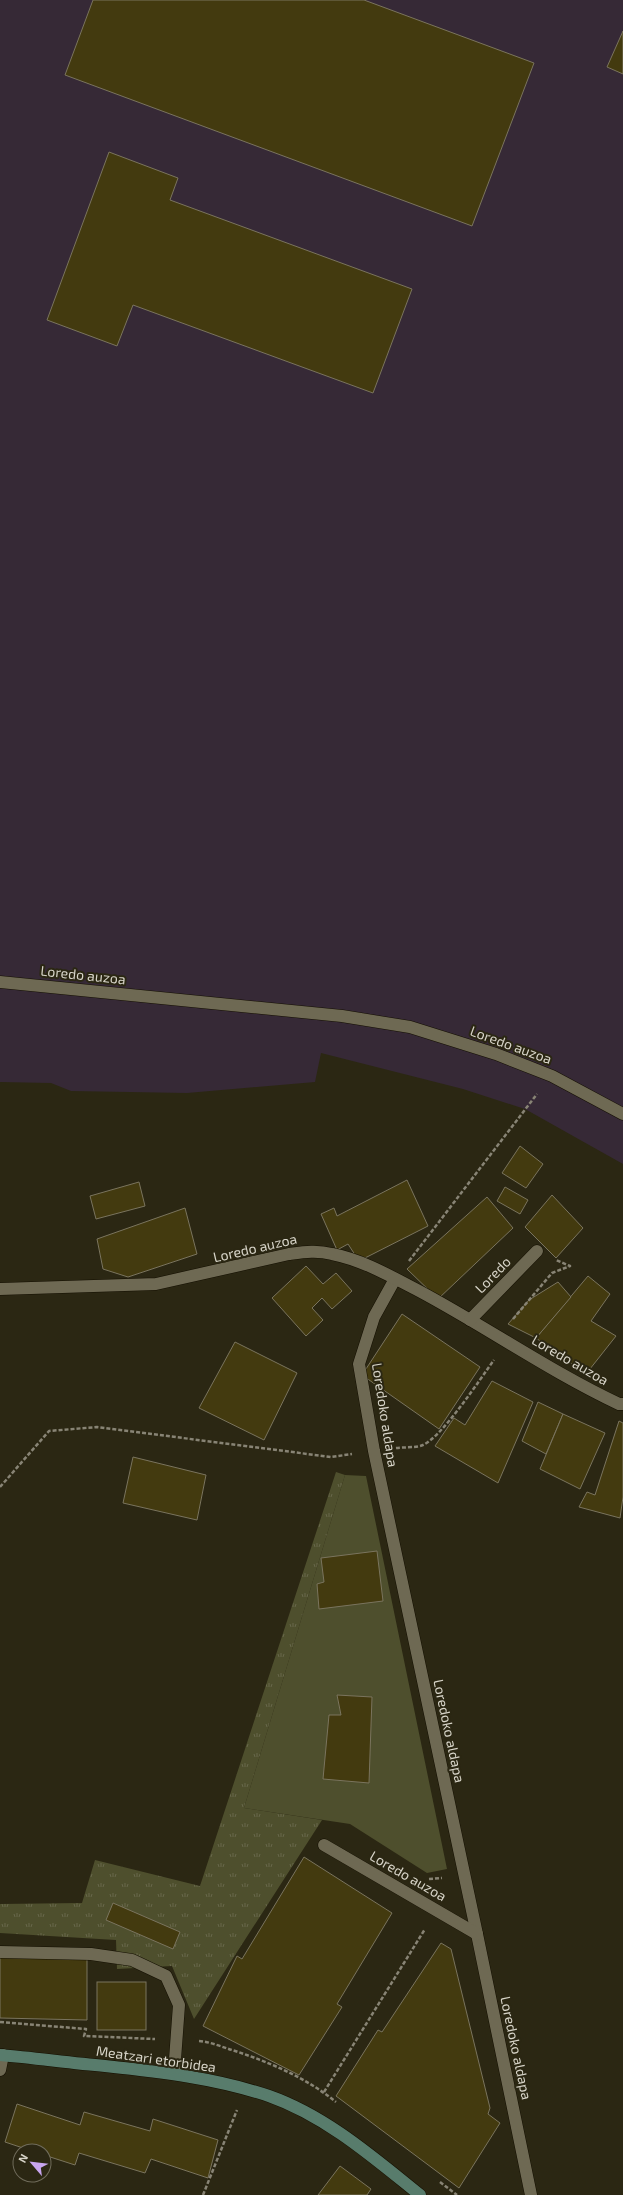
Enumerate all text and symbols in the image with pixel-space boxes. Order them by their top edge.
street label: Loredo auzoa [40,962,127,987]
street label: Loredo auzoa [468,1022,554,1067]
street label: Loredo auzoa [211,1230,299,1265]
street label: Loredo [471,1253,514,1296]
street label: Loredo auzoa [529,1331,612,1388]
street label: Loredoko aldapa [369,1362,402,1468]
street label: Loredoko aldapa [430,1678,469,1784]
street label: Loredo auzoa [367,1847,450,1904]
street label: Loredoko aldapa [497,1995,536,2101]
street label: Meatzari etorbidea [95,2042,217,2075]
north arrow [12,2143,52,2183]
text: N [15,2151,30,2165]

